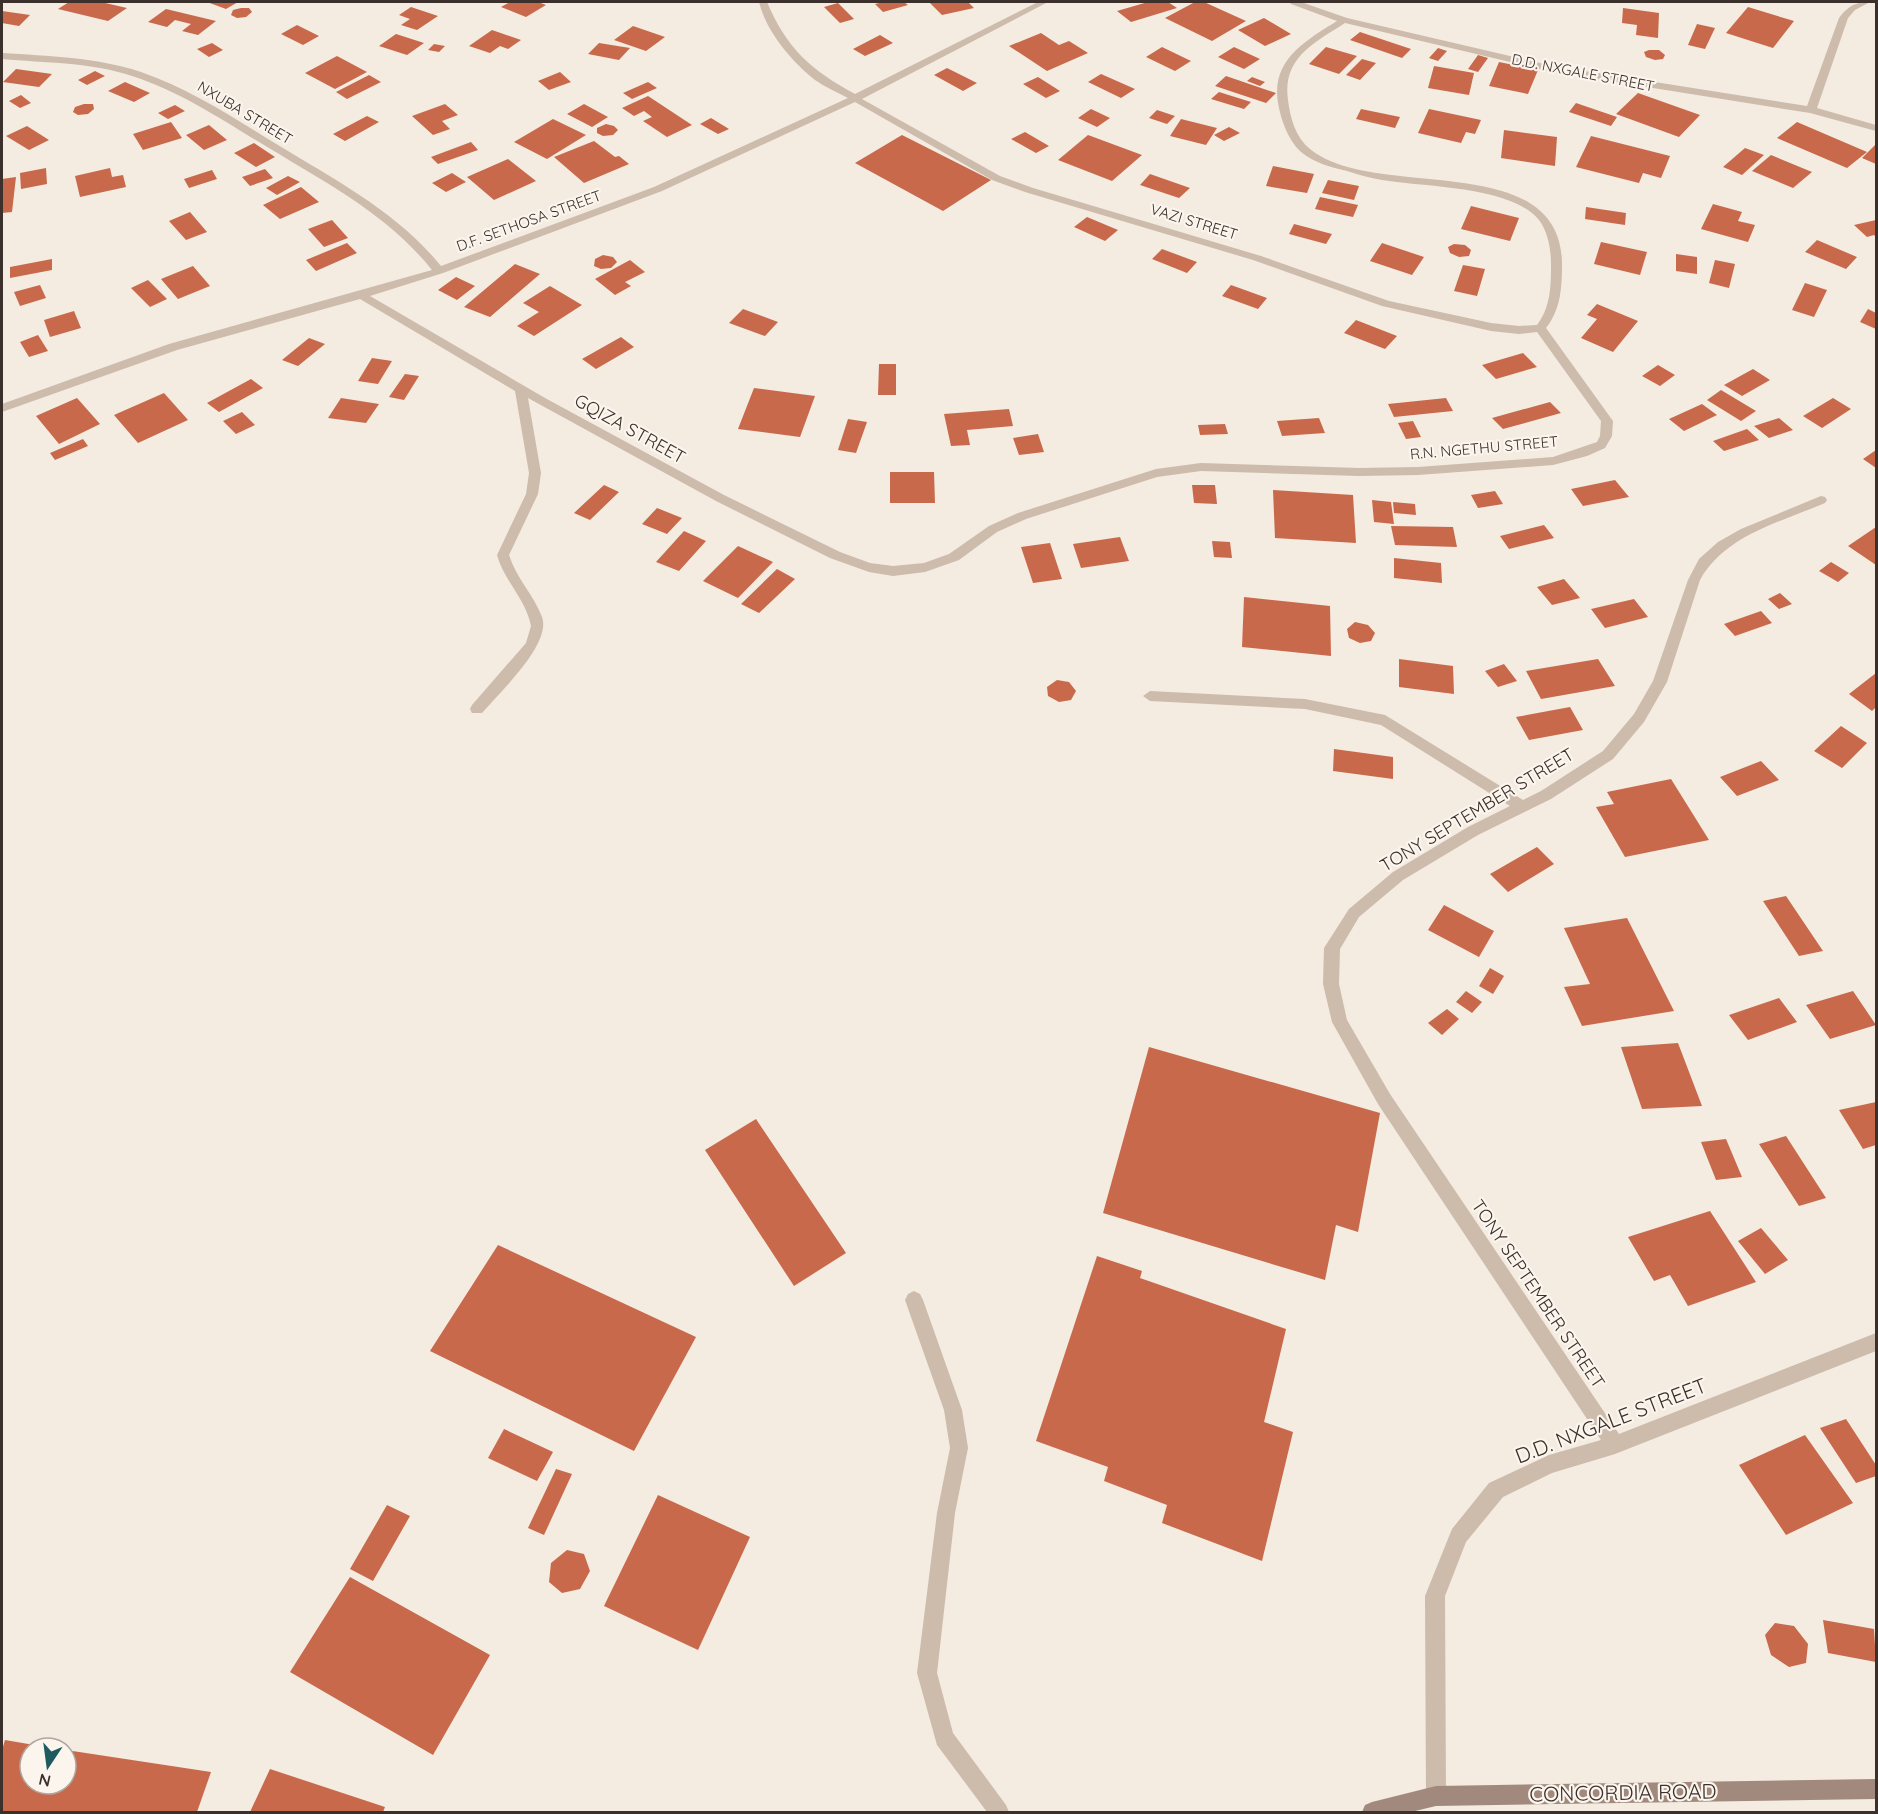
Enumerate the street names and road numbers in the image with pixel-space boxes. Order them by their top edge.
street label: D.D. NXGALE STREET [1510,49,1656,96]
street label: NXUBA STREET [194,77,296,148]
street label: D.F. SETHOSA STREET [454,185,604,256]
street label: VAZI STREET [1148,199,1240,244]
street label: GQIZA STREET [571,389,690,469]
street label: R.N. NGETHU STREET [1409,432,1559,463]
street label: TONY SEPTEMBER STREET [1375,742,1578,877]
street label: TONY SEPTEMBER STREET [1467,1195,1610,1393]
street label: D.D. NXGALE STREET [1511,1372,1710,1469]
street label: CONCORDIA ROAD [1529,1777,1717,1807]

